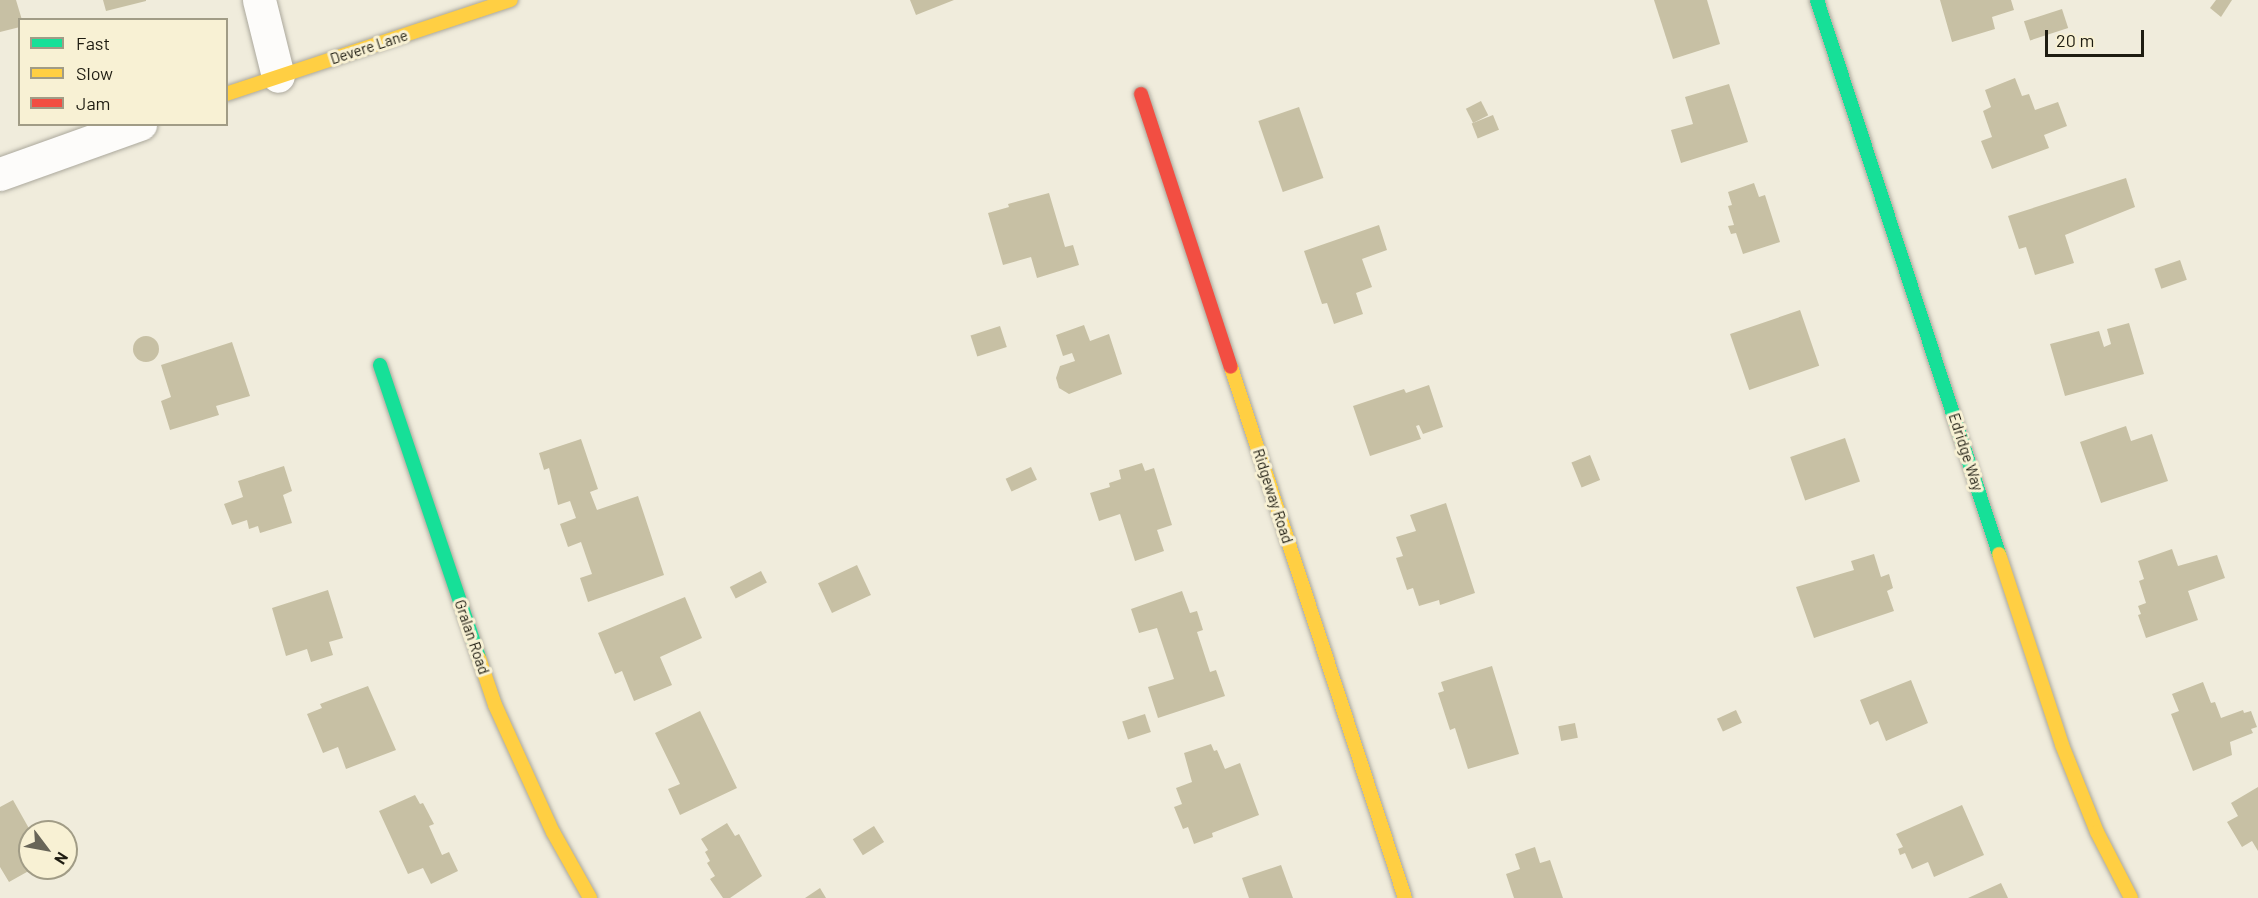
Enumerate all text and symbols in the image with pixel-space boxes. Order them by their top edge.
legend [18,18,228,126]
scale bar [2048,18,2147,56]
street label: Devere Lane [328,26,410,68]
text: 20 m [2056,29,2094,51]
text: Fast [76,32,110,54]
text: Slow [76,62,113,84]
text: Jam [76,92,110,114]
street label: Edridge Way [1945,411,1987,493]
street label: Ridgeway Road [1249,446,1297,546]
street label: Gralan Road [451,597,493,677]
north arrow [18,820,78,880]
text: N [51,849,73,868]

